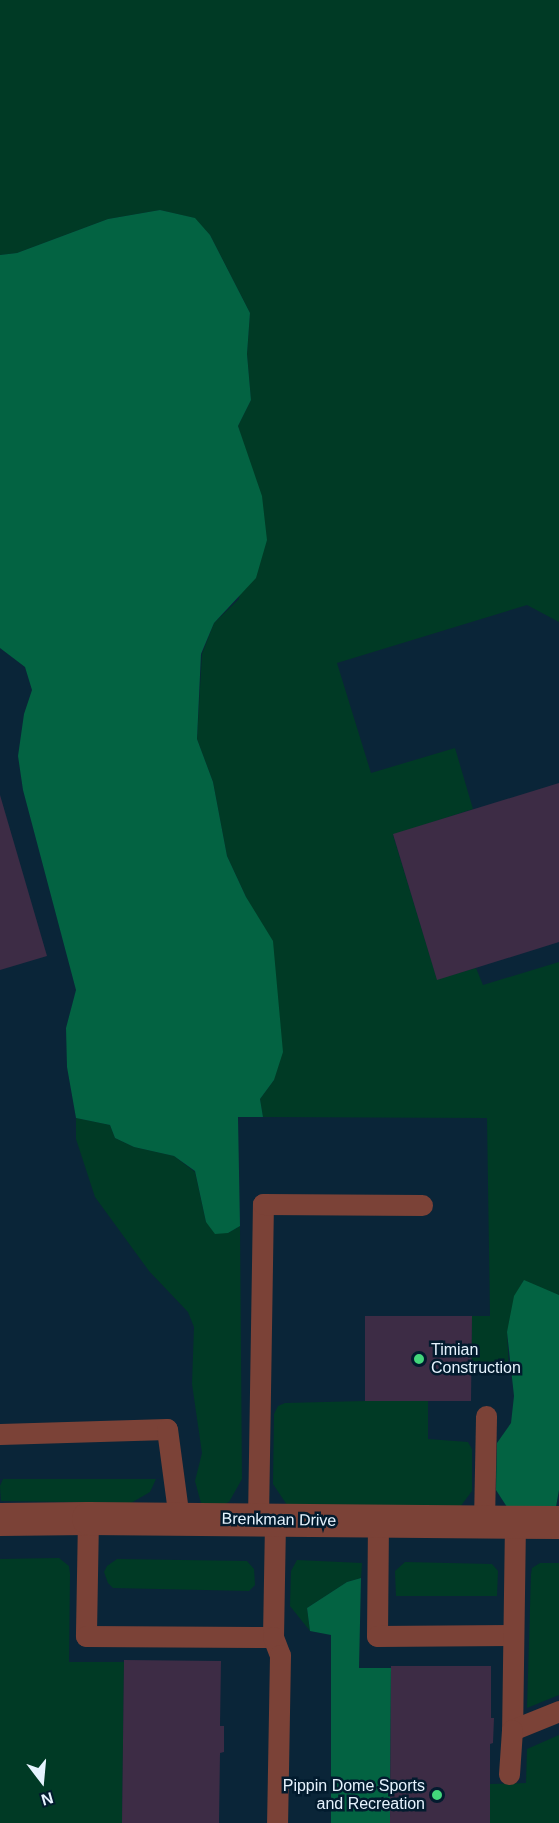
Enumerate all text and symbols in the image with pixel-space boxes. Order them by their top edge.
place label: Timian Construction [431,1340,521,1378]
marker: Timian Construction [412,1352,426,1366]
street label: Brenkman Drive [221,1509,337,1531]
north arrow [12,1751,72,1811]
place label: Pippin Dome Sports and Recreation [283,1776,425,1814]
marker: Pippin Dome Sports and Recreation [430,1788,444,1802]
text: N [39,1789,55,1809]

